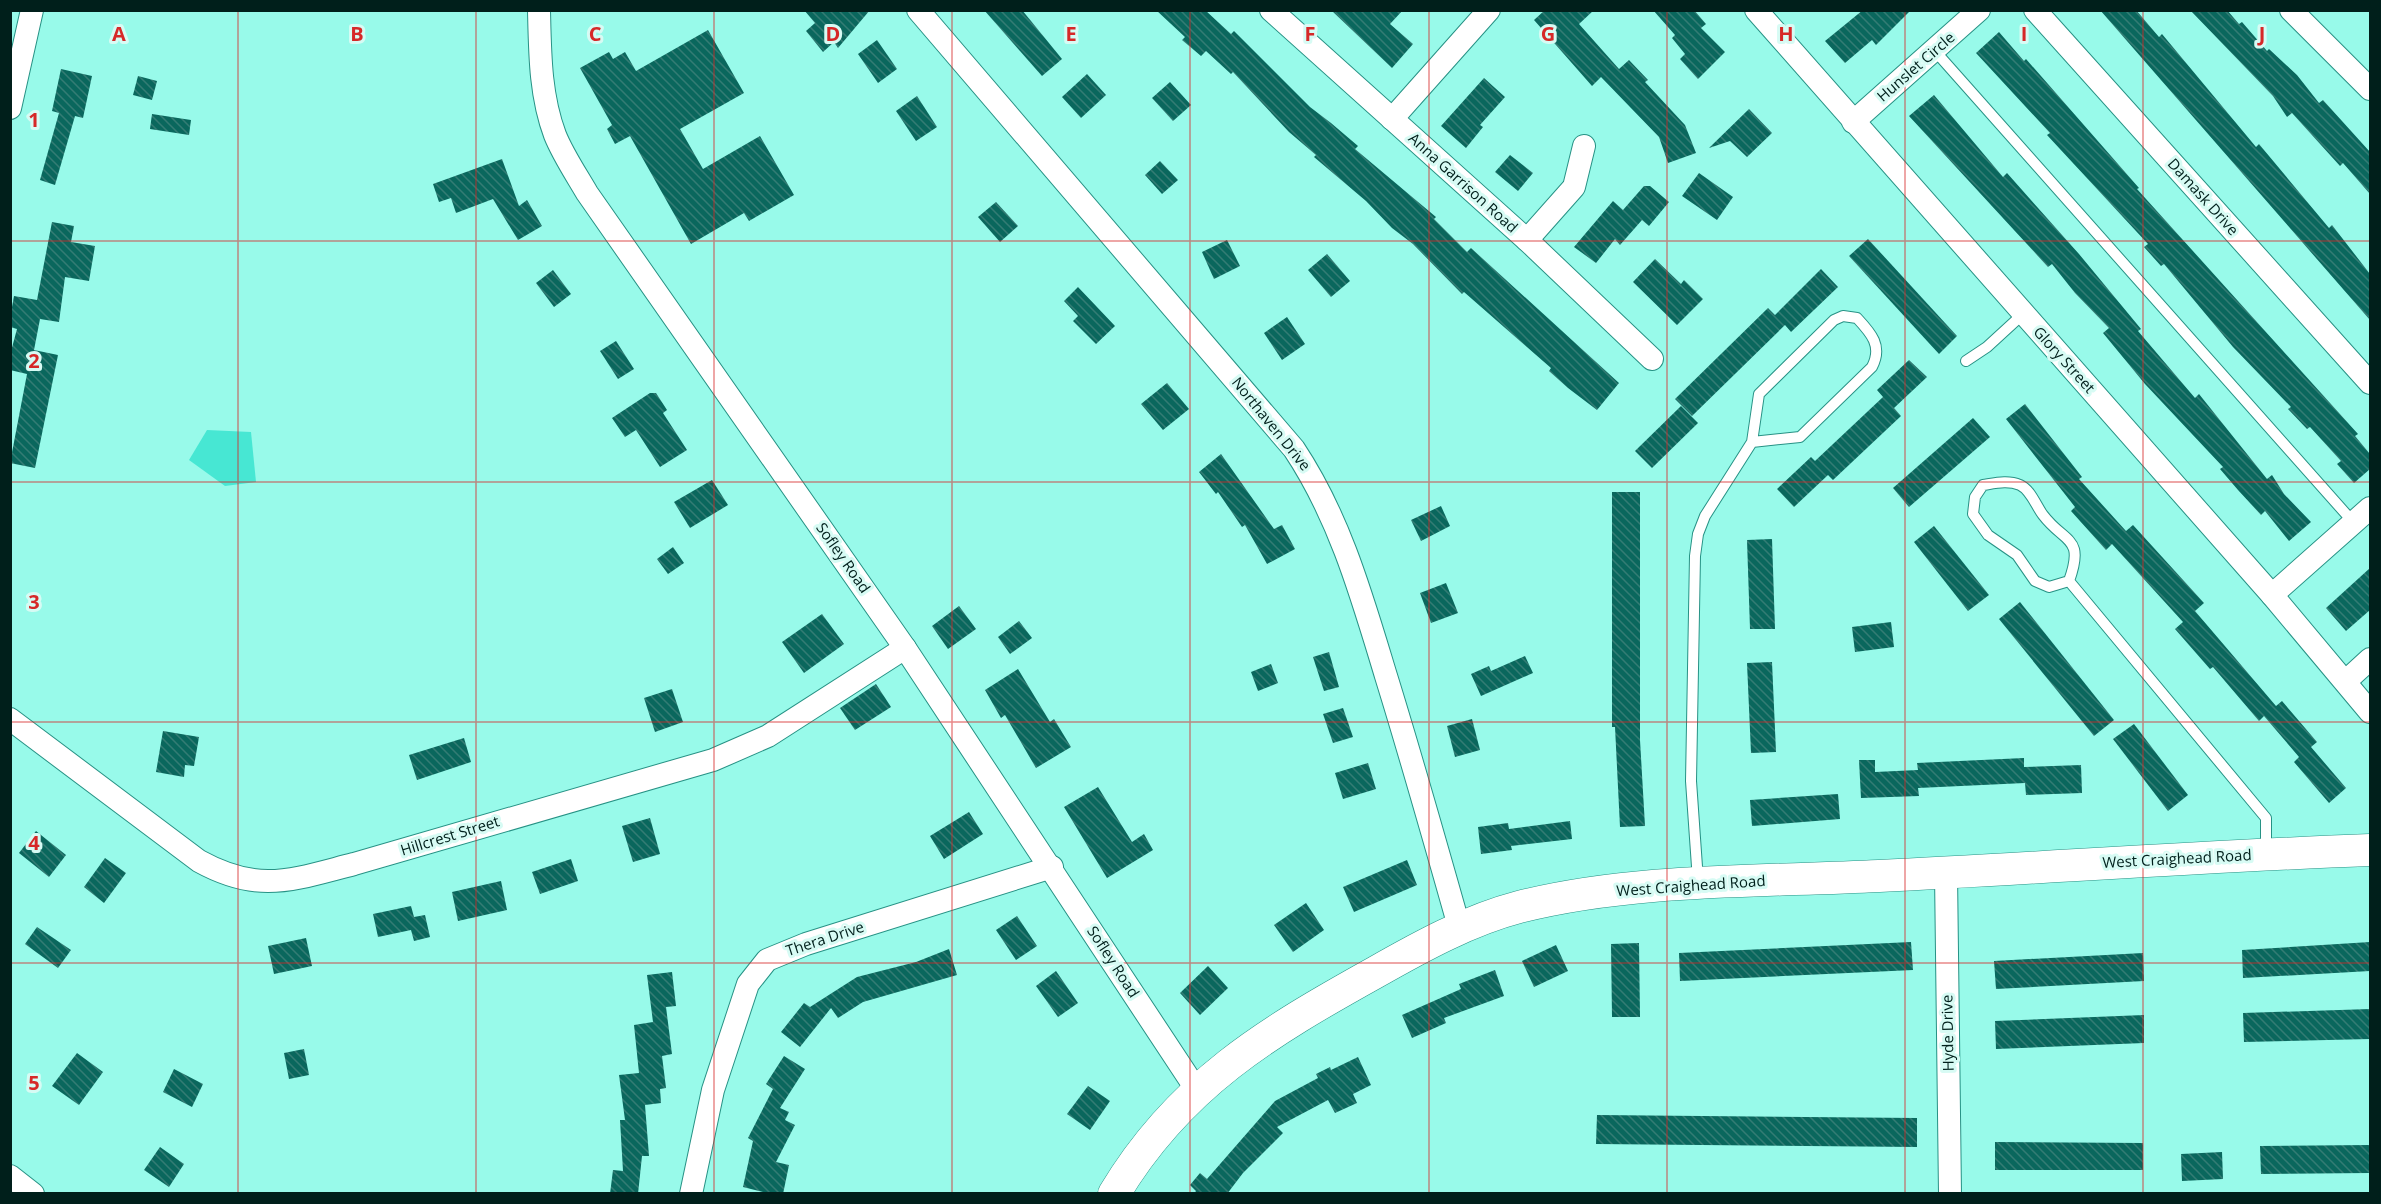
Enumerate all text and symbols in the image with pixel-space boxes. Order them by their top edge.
text: A [112,20,126,47]
text: B [350,20,364,47]
text: C [589,20,602,47]
text: D [826,20,840,47]
text: E [1065,20,1077,47]
text: F [1305,20,1315,47]
text: G [1541,20,1555,47]
text: H [1778,20,1794,47]
text: I [2021,20,2027,47]
text: J [2257,20,2265,47]
street label: Hunslet Circle [1872,27,1958,106]
text: 1 [28,106,40,133]
street label: Anna Garrison Road [1405,128,1523,237]
street label: Damask Drive [2164,154,2244,239]
street label: Glory Street [2029,322,2100,397]
text: 2 [28,347,40,374]
street label: Northaven Drive [1228,372,1316,474]
street label: Sofley Road [812,518,875,597]
text: 3 [28,588,40,615]
street label: Hillcrest Street [398,811,502,860]
text: 4 [28,829,40,856]
street label: West Craighead Road [2102,844,2252,872]
street label: West Craighead Road [1616,870,1766,900]
street label: Thera Drive [783,916,866,960]
street label: Sofley Road [1083,922,1144,1001]
street label: Hyde Drive [1936,994,1958,1072]
text: 5 [28,1069,40,1096]

